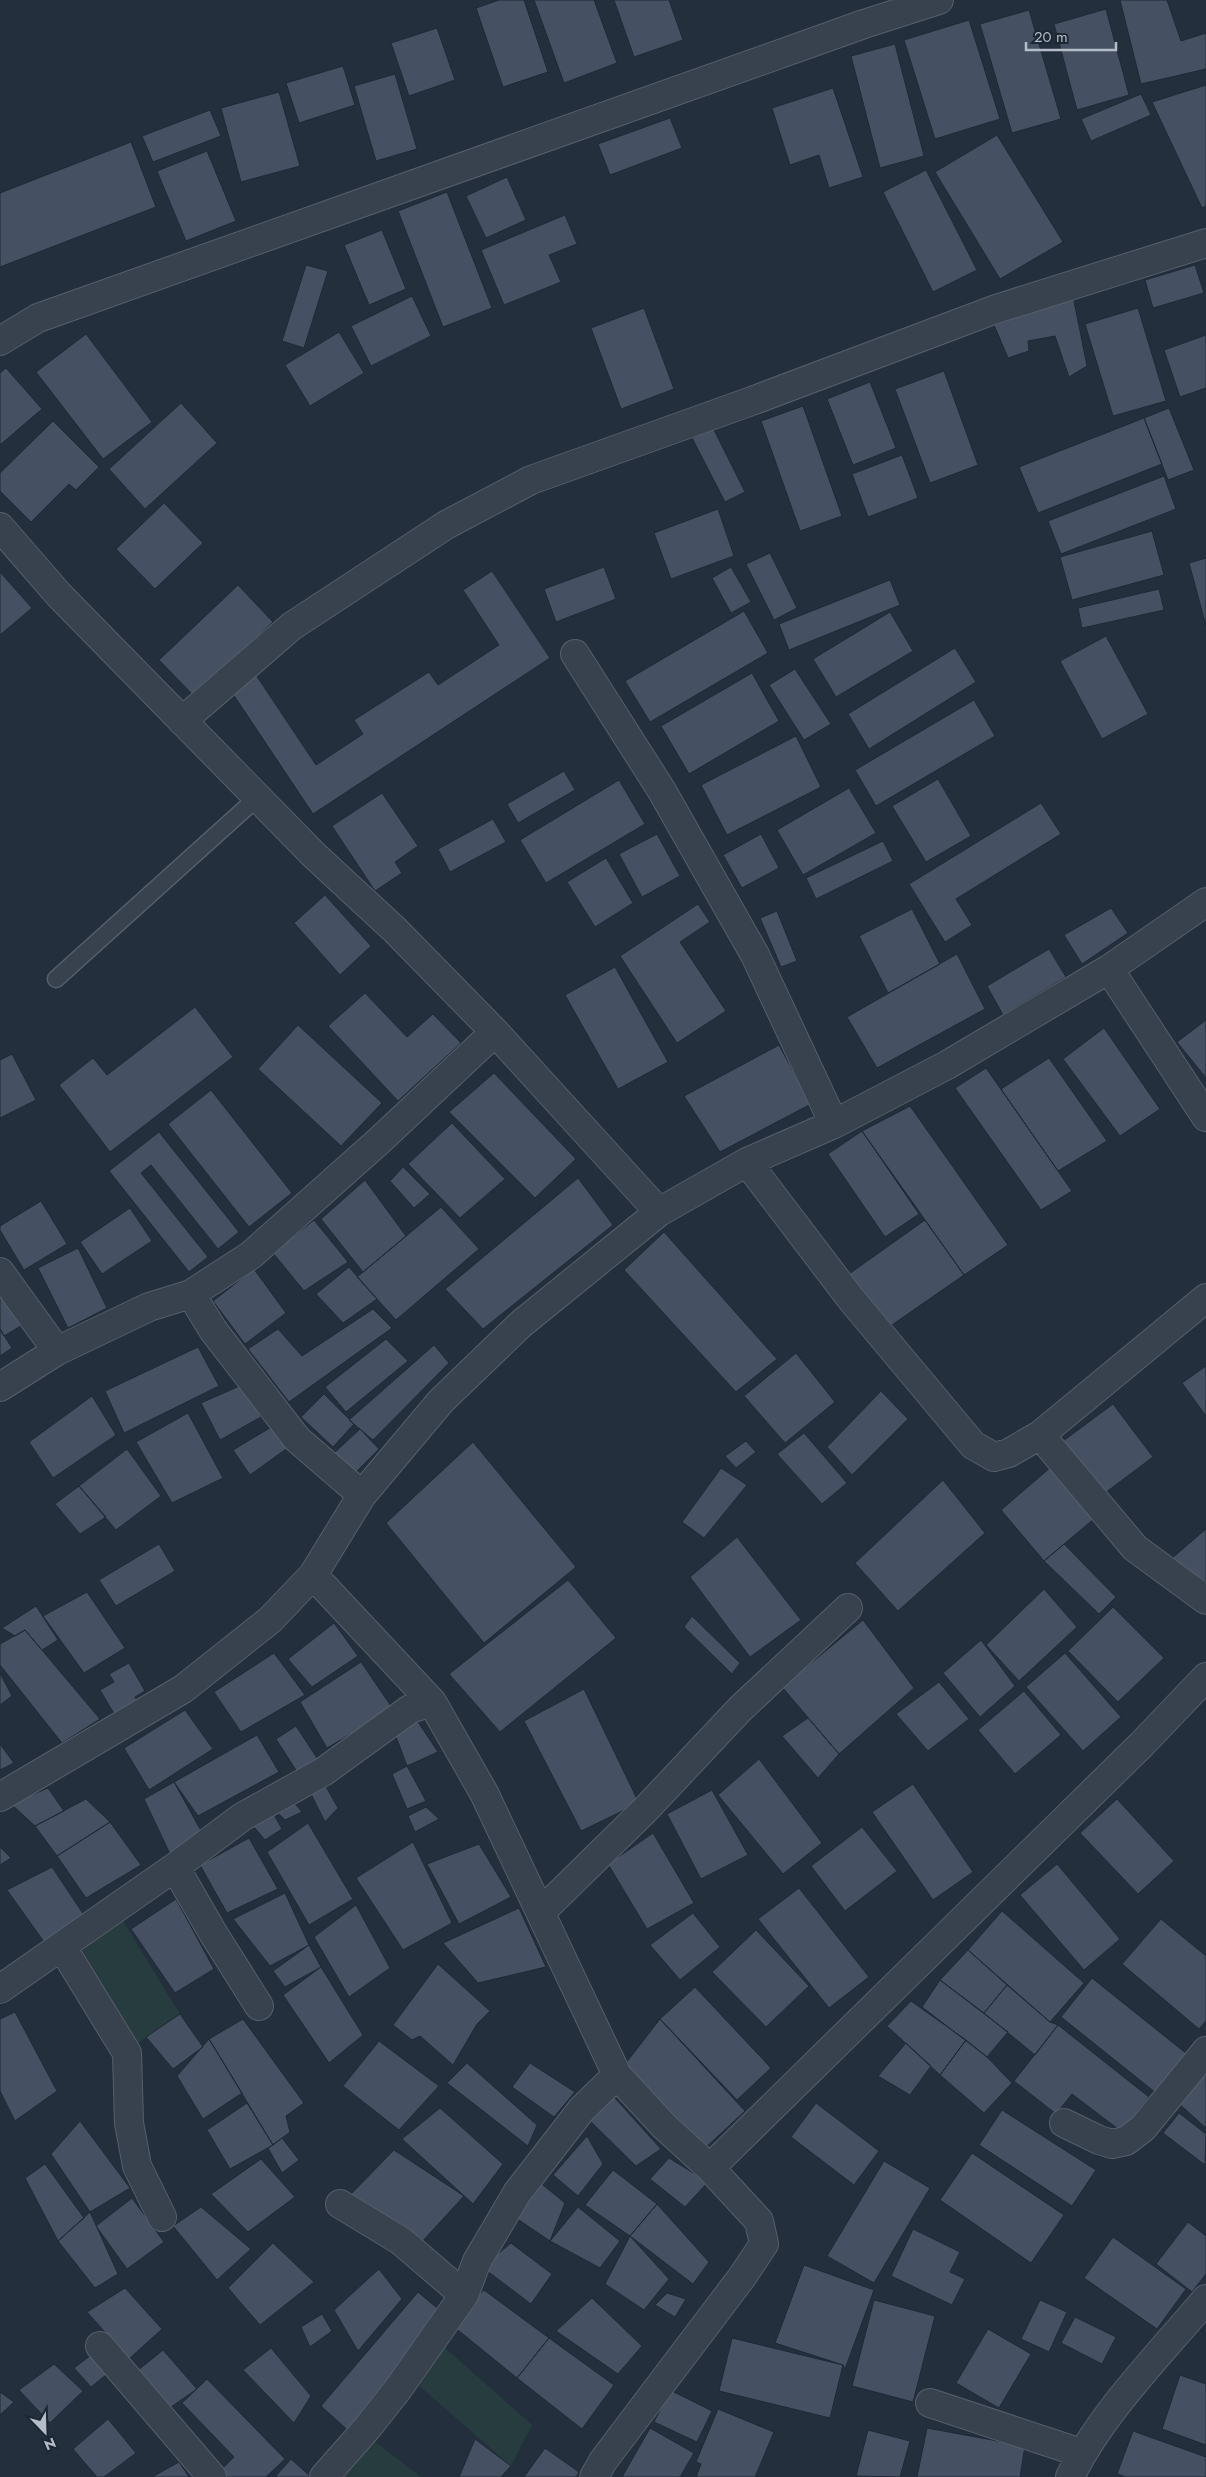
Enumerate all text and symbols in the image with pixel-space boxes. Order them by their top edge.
scale bar [1026,20,1116,52]
text: 20 m [1034,26,1068,48]
north arrow [20,2407,70,2457]
text: N [41,2433,59,2455]

